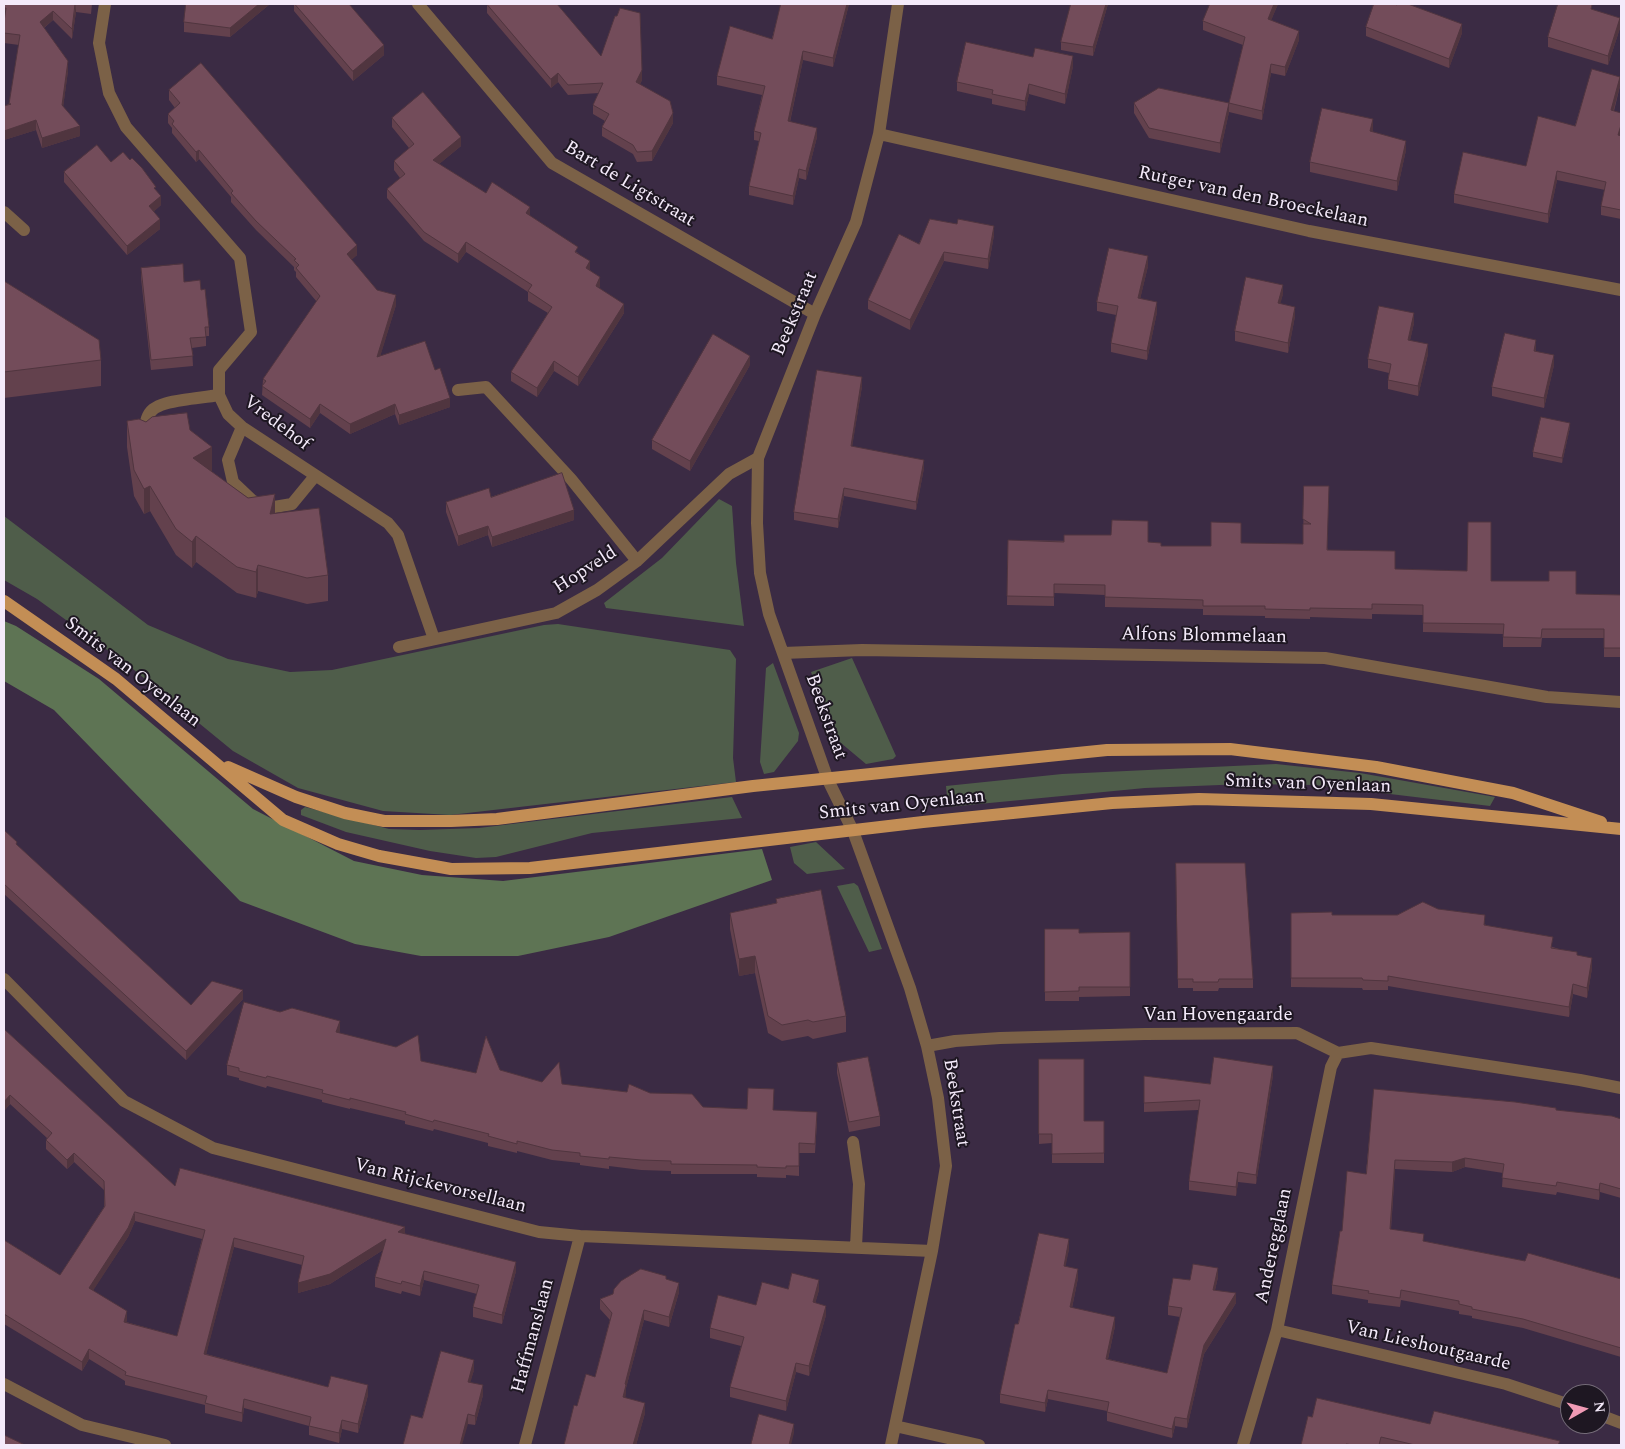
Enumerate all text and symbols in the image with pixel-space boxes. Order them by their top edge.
street label: Bart de Ligtstraat [560,137,698,233]
street label: Rutger van den Broeckelaan [1136,162,1370,234]
street label: Beekstraat [768,268,824,360]
street label: Vredehof [238,391,314,457]
street label: Hopveld [550,542,622,600]
street label: Smits van Oyenlaan [59,613,205,733]
street label: Alfons Blommelaan [1121,624,1287,650]
street label: Beekstraat [799,671,851,763]
street label: Smits van Oyenlaan [1224,771,1392,799]
street label: Smits van Oyenlaan [818,786,986,826]
street label: Van Hovengaarde [1143,1005,1293,1027]
street label: Beekstraat [937,1057,973,1149]
street label: Van Rijckevorsellaan [352,1155,528,1219]
street label: Anderegglaan [1252,1186,1298,1306]
street label: Haffmanslaan [508,1276,560,1396]
street label: Van Lieshoutgaarde [1343,1317,1513,1377]
north arrow [1560,1384,1610,1434]
text: N [1588,1400,1611,1414]

